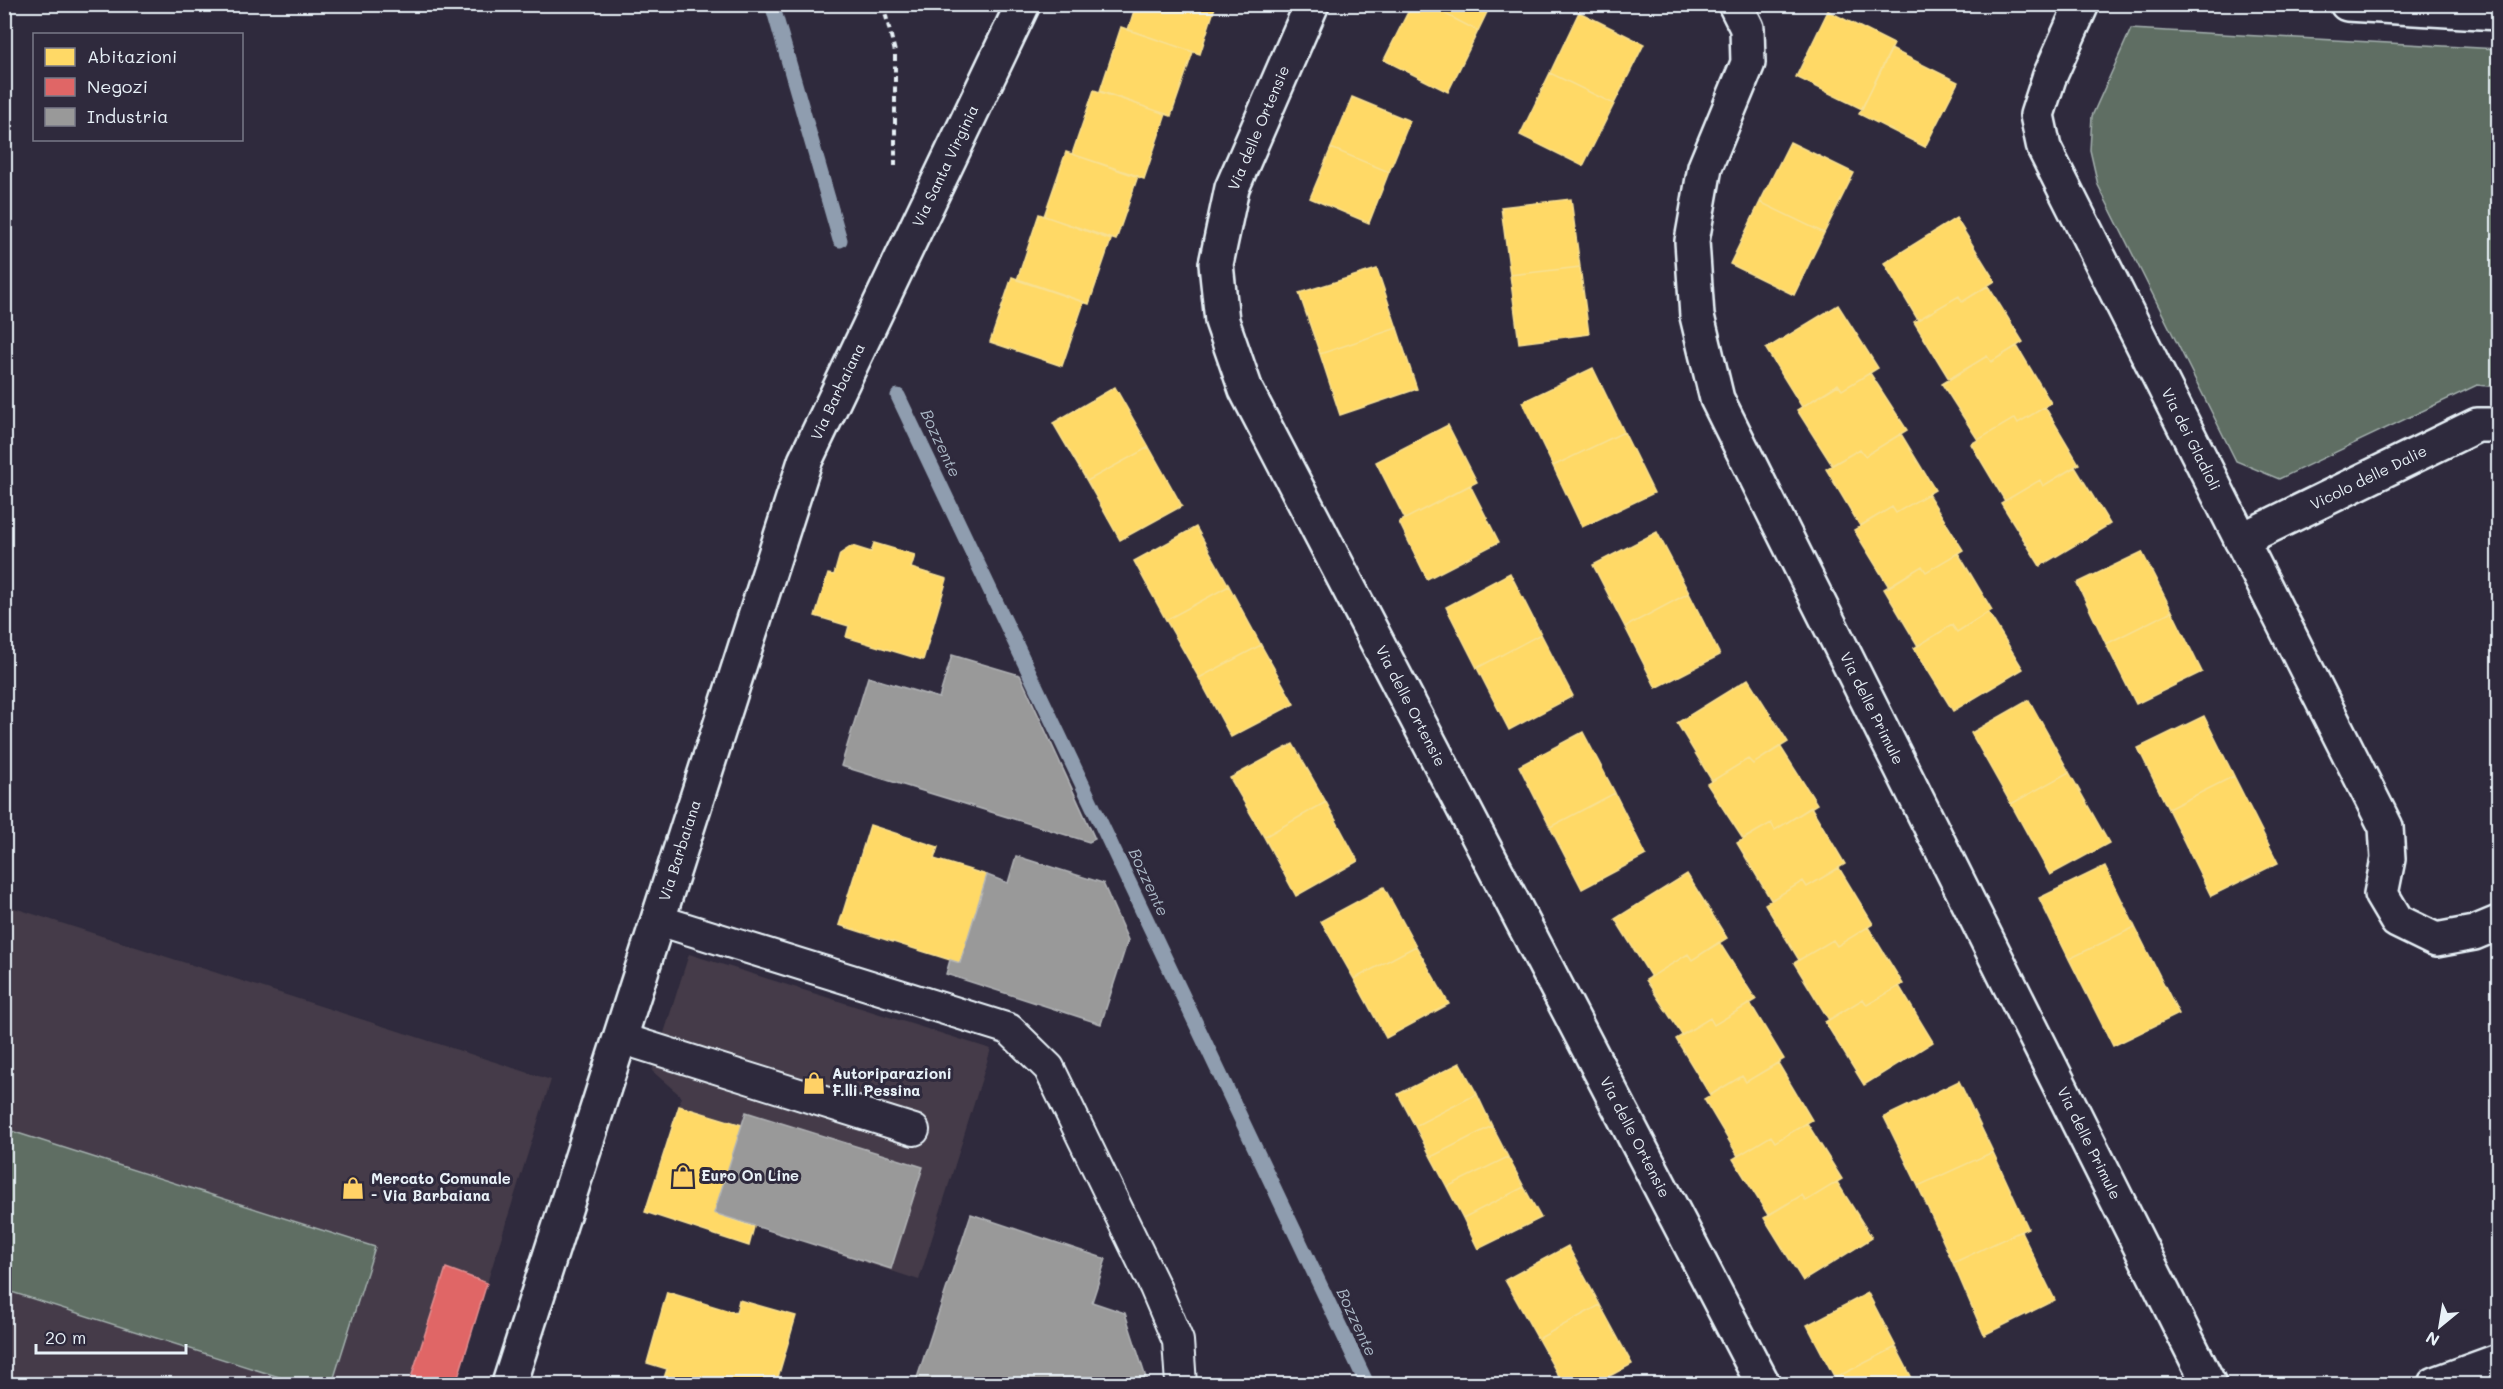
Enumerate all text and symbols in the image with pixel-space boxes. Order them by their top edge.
legend [33,33,243,141]
text: Abitazioni [87,44,177,68]
street label: Via delle Ortensie [1223,62,1293,193]
text: Negozi [87,74,148,98]
street label: Via Santa Virginia [907,102,982,230]
text: Industria [87,104,169,128]
street label: Via Barbaiana [805,340,869,443]
street label: Via dei Gladioli [2158,384,2226,494]
water label: Bozzente [917,405,966,480]
street label: Vicolo delle Dalie [2307,440,2430,514]
street label: Via delle Ortensie [1372,642,1451,770]
street label: Via delle Primule [1836,648,1909,768]
street label: Via Barbaiana [653,797,705,904]
water label: Bozzente [1125,844,1174,919]
place label: Autoriparazioni F.lli Pessina [832,1063,952,1100]
shop icon: Autoriparazioni F.lli Pessina [801,1070,827,1096]
street label: Via delle Ortensie [1596,1073,1675,1201]
street label: Via delle Primule [2053,1083,2126,1202]
shop icon: Euro On Line [670,1163,696,1189]
place label: Euro On Line [701,1165,799,1185]
place label: Mercato Comunale - Via Barbaiana [371,1168,511,1205]
shop icon: Mercato Comunale - Via Barbaiana [340,1175,366,1201]
water label: Bozzente [1333,1284,1382,1359]
north arrow [2410,1296,2470,1356]
scale bar [36,1317,186,1355]
text: 20 m [45,1325,86,1349]
text: N [2422,1327,2443,1352]

